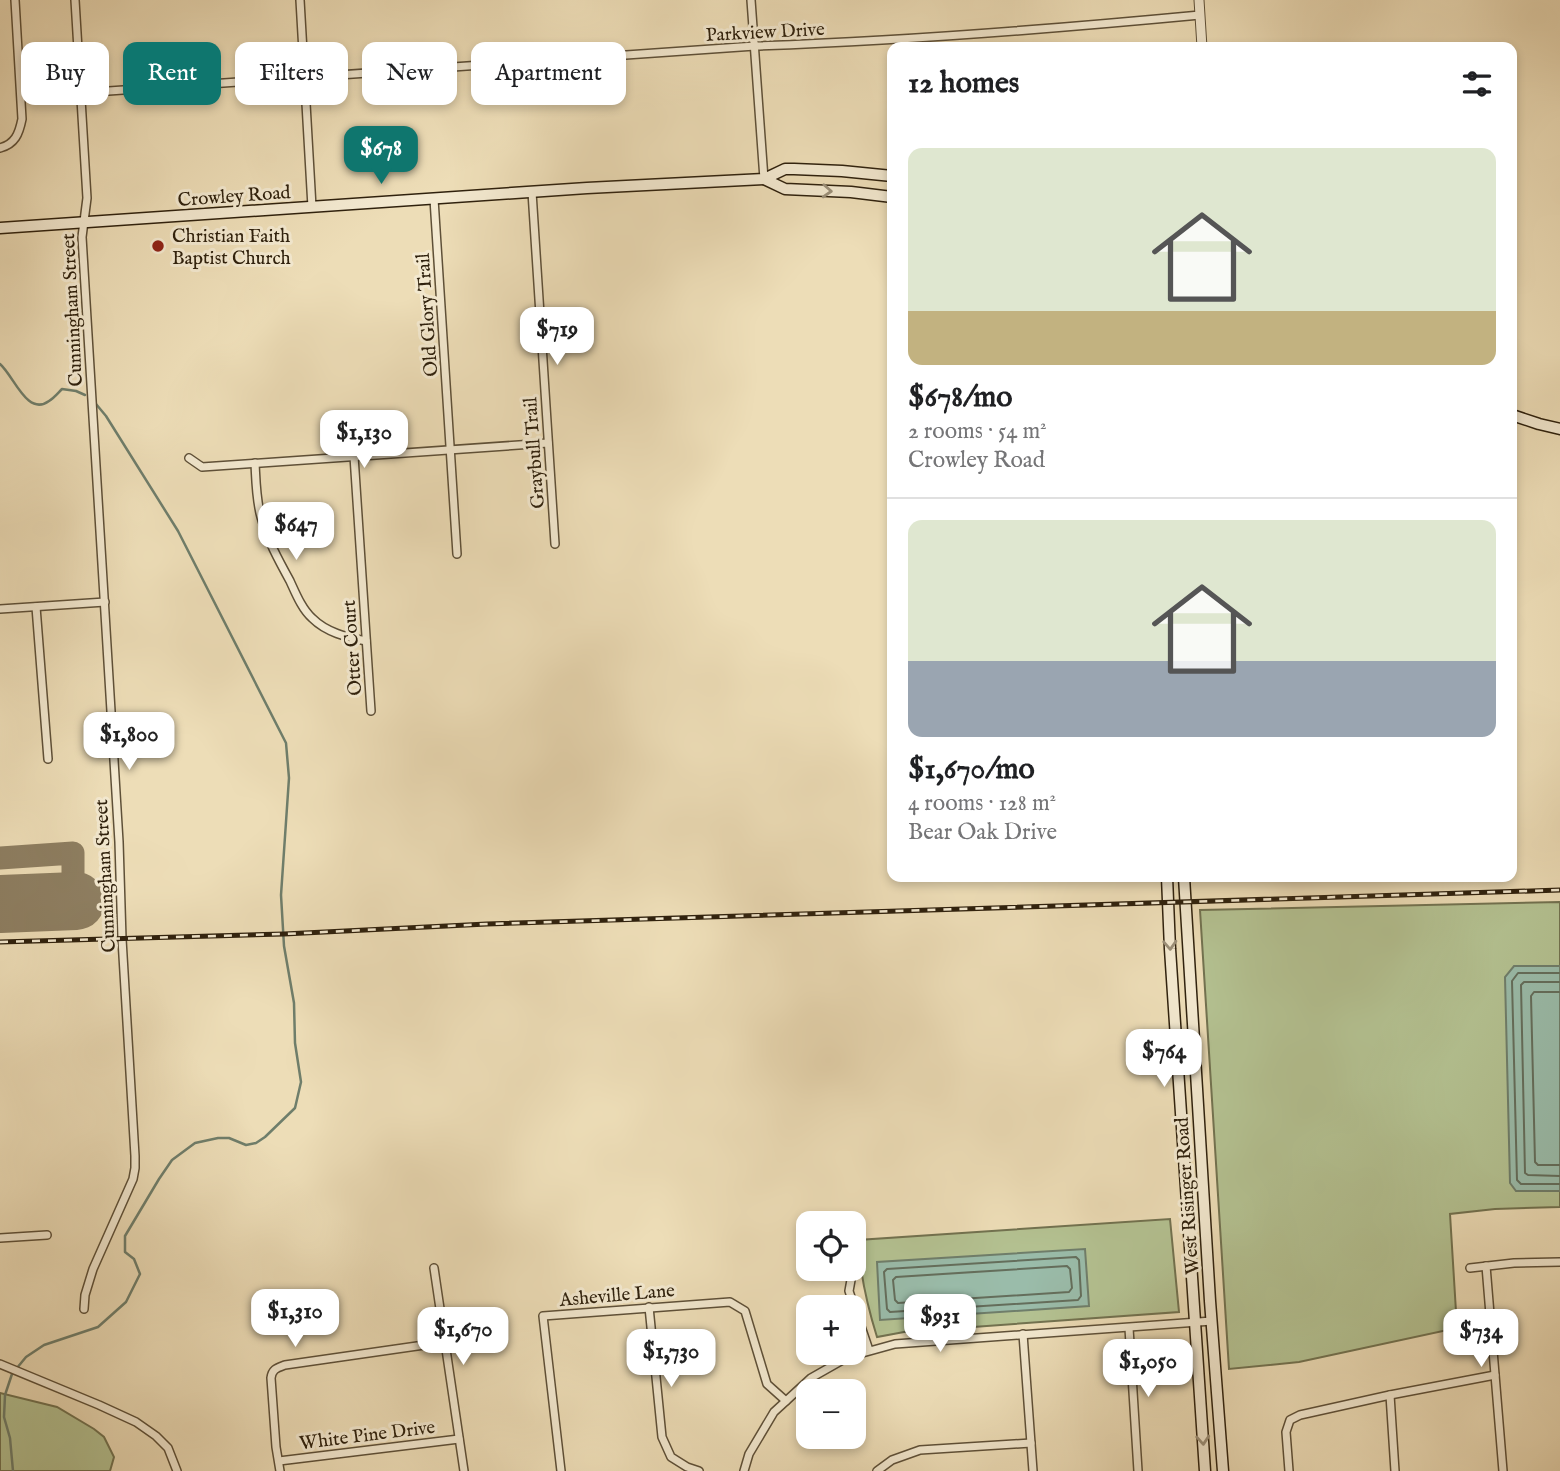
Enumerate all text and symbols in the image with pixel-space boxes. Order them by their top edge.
street label: Parkview Drive [705,18,825,48]
chip: Buy [21,42,109,105]
chip: Rent [123,42,221,105]
chip: Filters [235,42,348,105]
chip: New [362,42,457,105]
chip: Apartment [471,42,626,105]
text: 12 homes [908,65,1019,103]
icon: filters [1458,65,1496,103]
pin: $678 [340,127,422,186]
text: $678 [360,134,402,163]
street label: Crowley Road [177,181,292,213]
one-way arrow [822,183,833,198]
icon: home [1139,194,1265,320]
place label: Christian Faith Baptist Church [172,225,291,271]
street label: Cunningham Street [57,232,89,387]
marker: Christian Faith Baptist Church [150,238,166,254]
street label: Old Glory Trail [412,251,444,377]
pin: $719 [516,308,598,367]
text: $719 [536,315,578,344]
text: $678/mo [908,379,1013,417]
street label: Graybull Trail [519,395,551,509]
pin: $1,130 [307,410,421,470]
text: 2 rooms · 54 m² [908,417,1047,446]
text: $1,130 [336,418,392,447]
text: Crowley Road [908,446,1045,475]
pin: $647 [255,503,337,562]
text: $647 [274,510,318,539]
icon: home [1139,566,1265,692]
street label: Otter Court [338,599,368,696]
pin: $1,800 [72,712,186,772]
text: $1,800 [99,720,159,749]
text: $1,670/mo [908,751,1035,789]
text: 4 rooms · 128 m² [908,789,1056,818]
street label: Cunningham Street [90,798,122,953]
text: Bear Oak Drive [908,818,1057,847]
one-way arrow [1162,940,1177,951]
pin: $764 [1123,1030,1205,1089]
text: $764 [1142,1037,1186,1066]
street label: West Risinger Road [1170,1116,1205,1275]
map controls [796,1211,866,1449]
button: locate [796,1211,866,1281]
street label: Asheville Lane [558,1279,676,1313]
pin: $1,310 [238,1290,352,1349]
pin: $931 [899,1294,981,1354]
button: + [796,1295,866,1365]
text: $1,310 [267,1297,323,1326]
text: $931 [920,1302,960,1331]
pin: $1,670 [406,1308,520,1367]
pin: $734 [1440,1310,1522,1369]
text: $1,670 [433,1315,493,1344]
text: $734 [1459,1317,1503,1346]
pin: $1,730 [614,1330,728,1389]
text: $1,730 [643,1337,699,1366]
pin: $1,050 [1091,1340,1205,1399]
text: $1,050 [1119,1347,1177,1376]
button: − [796,1379,866,1449]
street label: White Pine Drive [298,1416,437,1456]
one-way arrow [1195,1434,1210,1445]

